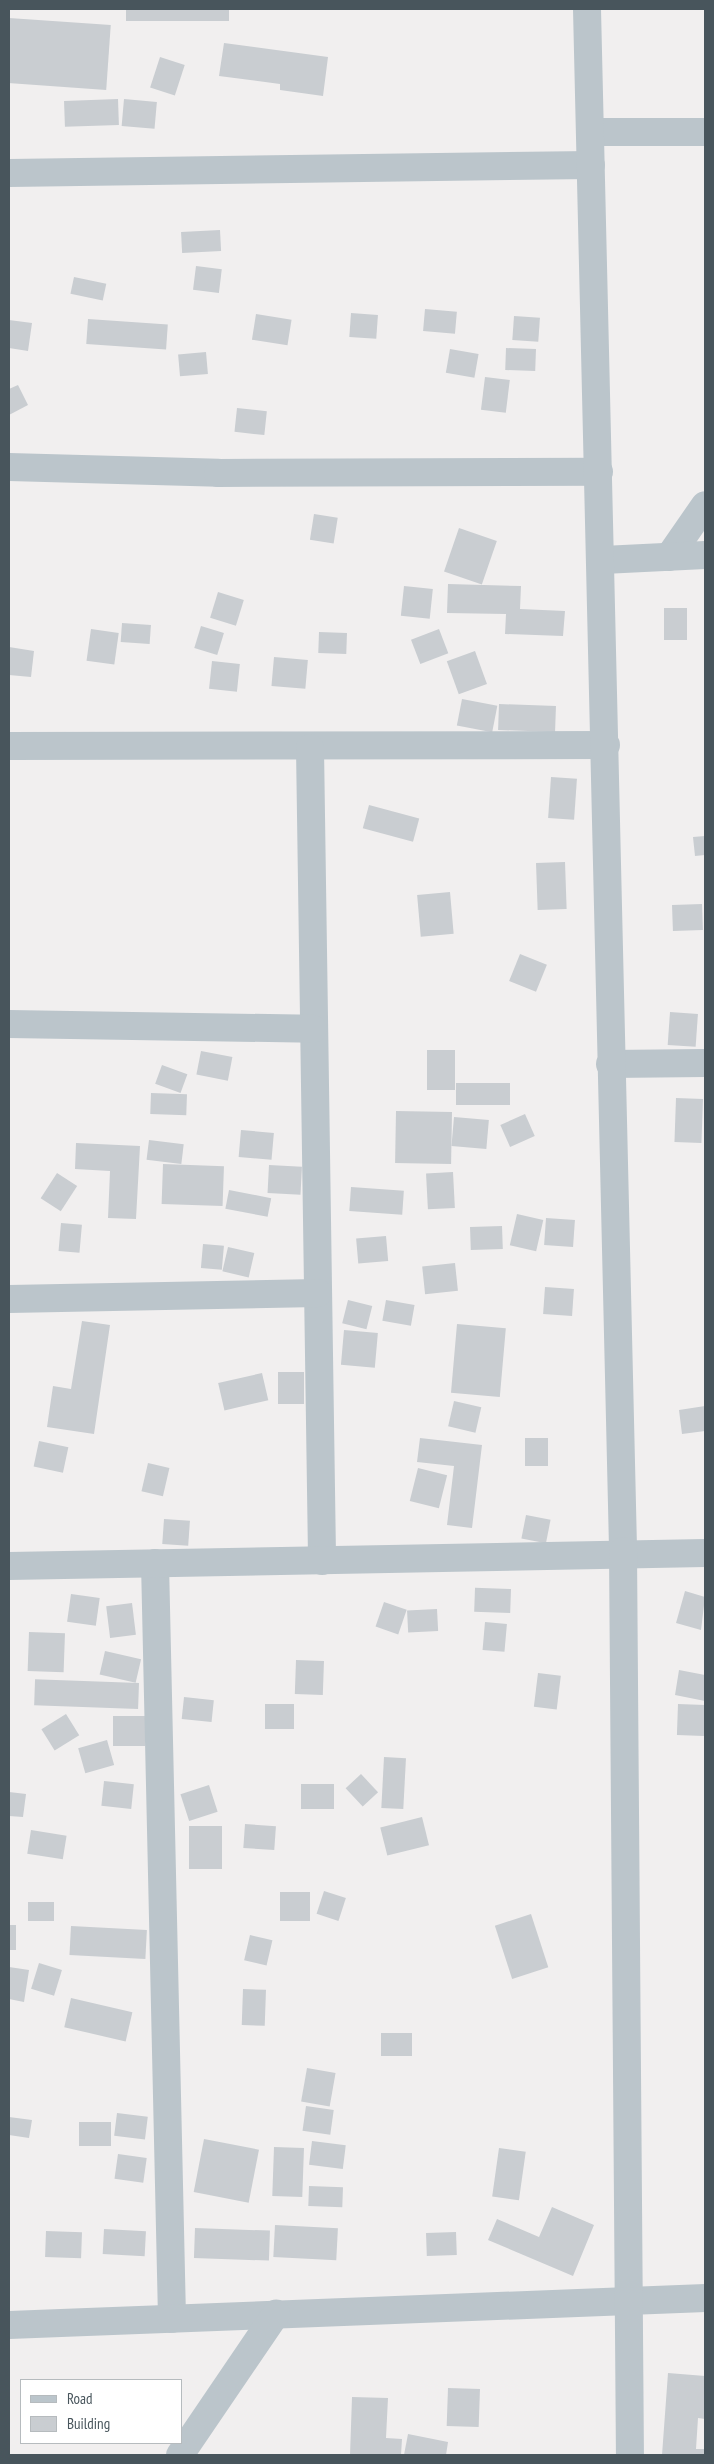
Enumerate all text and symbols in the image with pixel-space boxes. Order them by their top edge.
legend [20,2379,182,2444]
text: Road [67,2389,93,2408]
text: Building [67,2414,110,2433]

